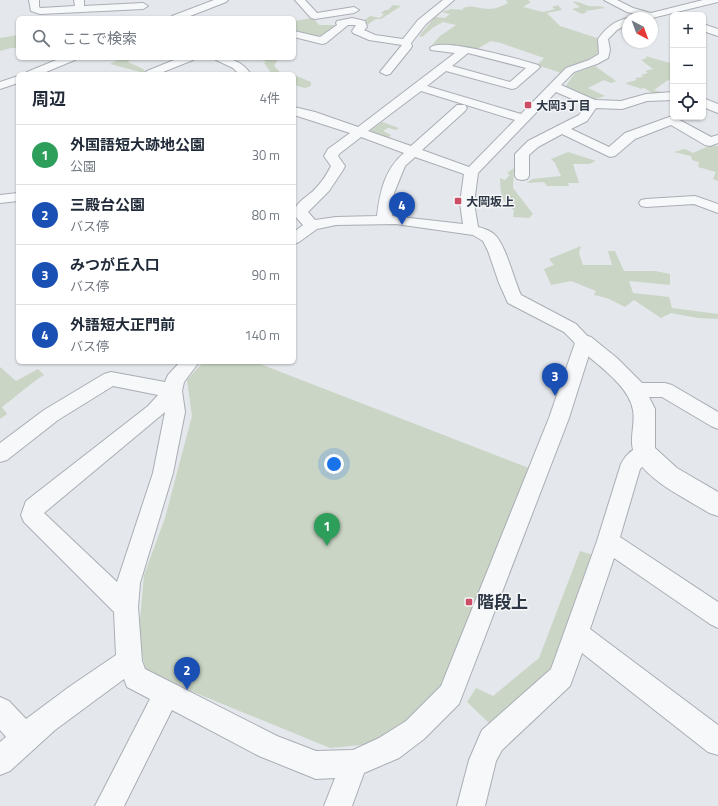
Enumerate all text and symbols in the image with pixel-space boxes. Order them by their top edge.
north arrow [622,12,658,48]
map controls [670,12,706,120]
button: + [670,12,706,48]
search box [16,16,296,60]
icon: search [30,27,52,49]
text: ここで検索 [62,27,137,50]
button: − [670,48,706,84]
button: locate [670,84,706,120]
text: 周辺 [32,86,66,112]
text: 4件 [260,88,280,108]
place label: 大岡3丁目 [536,96,591,115]
marker: 大岡3丁目 [523,100,533,110]
text: 外国語短大跡地公園 [70,133,205,156]
text: 1 [41,145,49,165]
text: 30 m [252,145,280,165]
text: 公園 [70,156,96,176]
pin: 4 [389,192,415,225]
place label: 大岡坂上 [466,192,514,211]
text: 三殿台公園 [70,193,145,216]
marker: 大岡坂上 [453,196,463,206]
text: 2 [41,205,49,225]
text: 80 m [252,205,280,225]
text: バス停 [70,216,109,236]
text: みつが丘入口 [70,253,160,276]
text: 3 [41,265,49,285]
text: 90 m [252,265,280,285]
text: バス停 [70,276,109,296]
text: 外語短大正門前 [70,313,175,336]
text: 4 [41,325,49,345]
text: 140 m [244,325,280,345]
text: バス停 [70,336,109,356]
pin: 3 [542,363,568,396]
your location [324,454,344,474]
pin: 1 [314,513,340,546]
place label: 階段上 [477,589,528,615]
marker: 階段上 [464,597,474,607]
pin: 2 [174,657,200,690]

